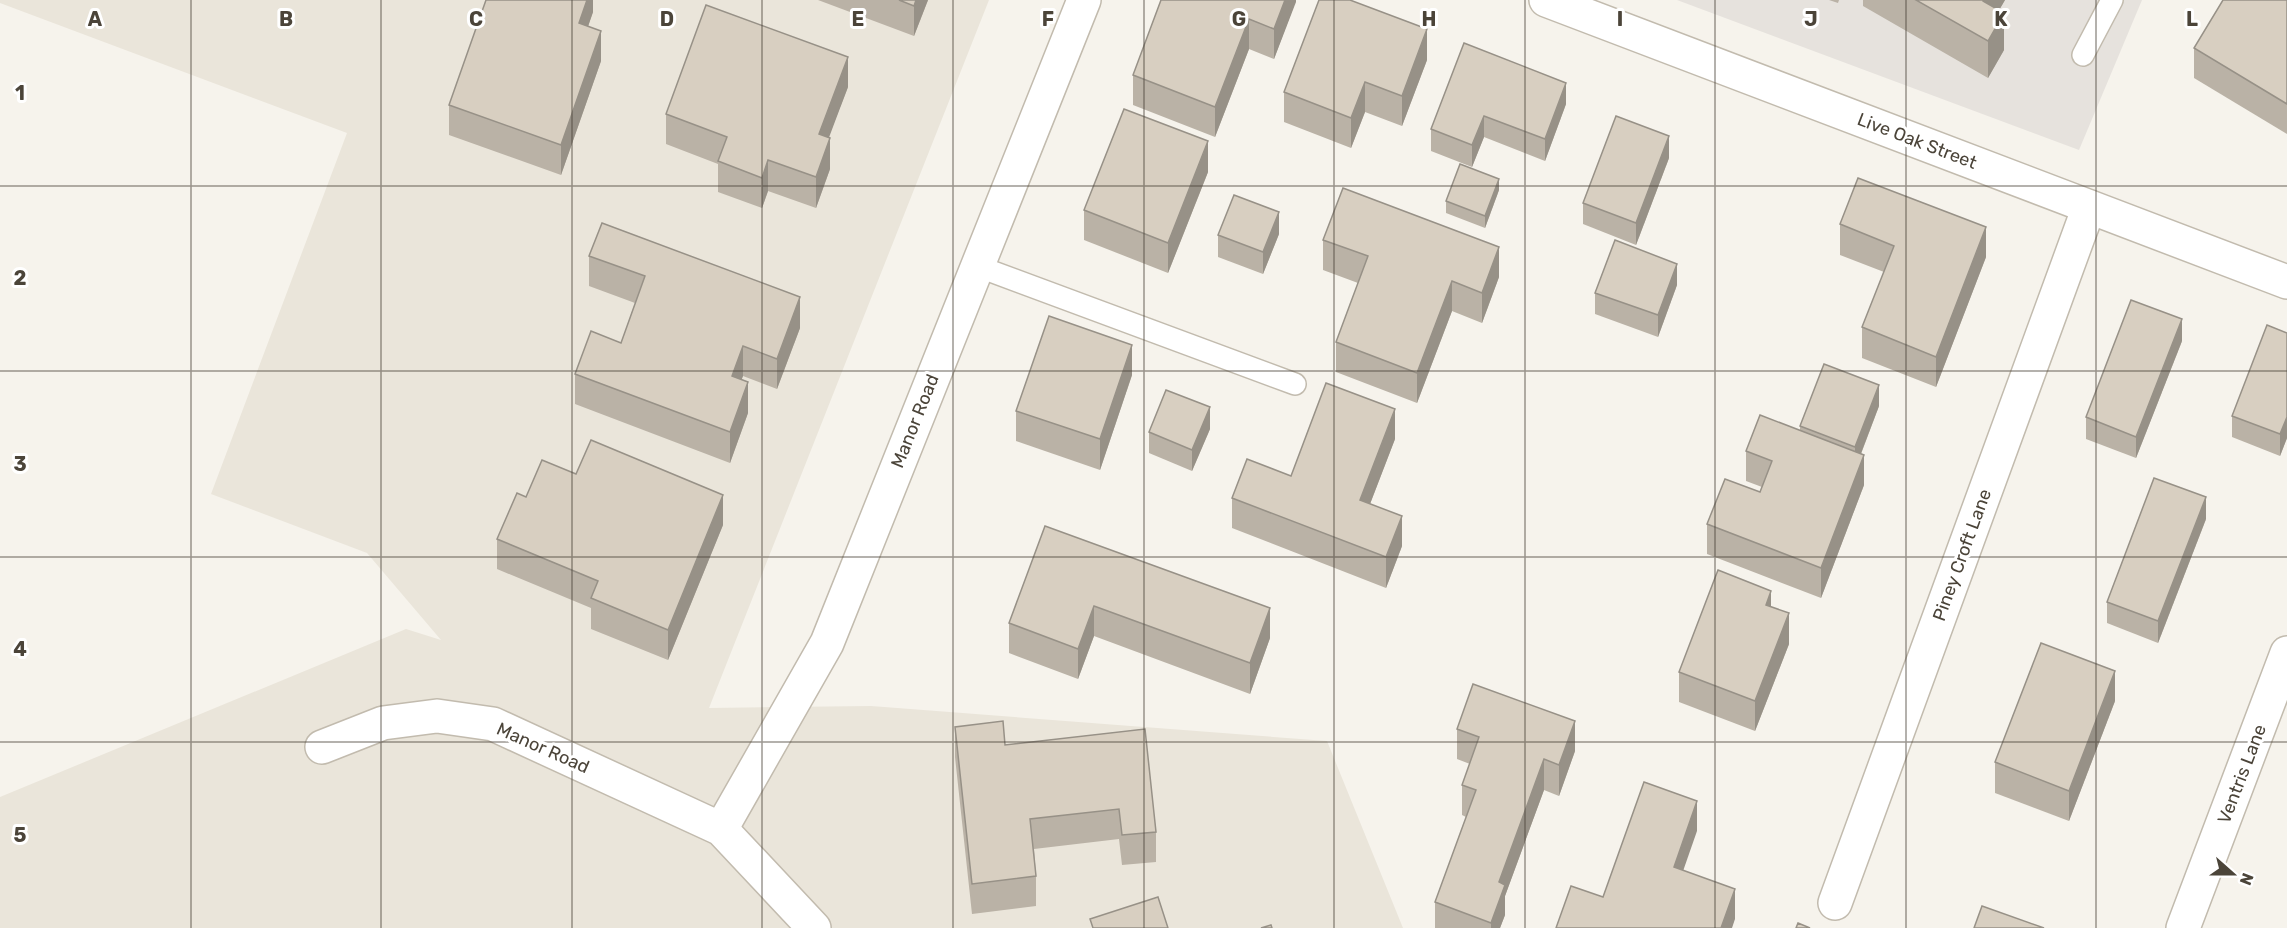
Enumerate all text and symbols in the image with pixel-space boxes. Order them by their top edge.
text: A [88,7,103,31]
text: B [279,7,293,31]
text: C [469,7,483,31]
text: D [660,7,674,31]
text: E [852,7,864,31]
text: F [1042,7,1054,31]
text: G [1232,7,1246,31]
text: H [1422,7,1436,31]
text: I [1617,7,1623,31]
text: J [1804,7,1818,31]
text: K [1994,7,2008,31]
text: L [2186,7,2198,31]
text: 1 [15,81,25,105]
street label: Live Oak Street [1854,108,1980,174]
text: 2 [14,266,27,290]
street label: Manor Road [886,371,944,471]
text: 3 [13,452,27,476]
street label: Piney Croft Lane [1928,486,1996,624]
text: 4 [13,637,27,661]
street label: Manor Road [493,718,593,778]
street label: Ventris Lane [2213,721,2271,827]
text: 5 [14,823,27,847]
north arrow [2203,844,2263,904]
text: N [2236,870,2257,888]

